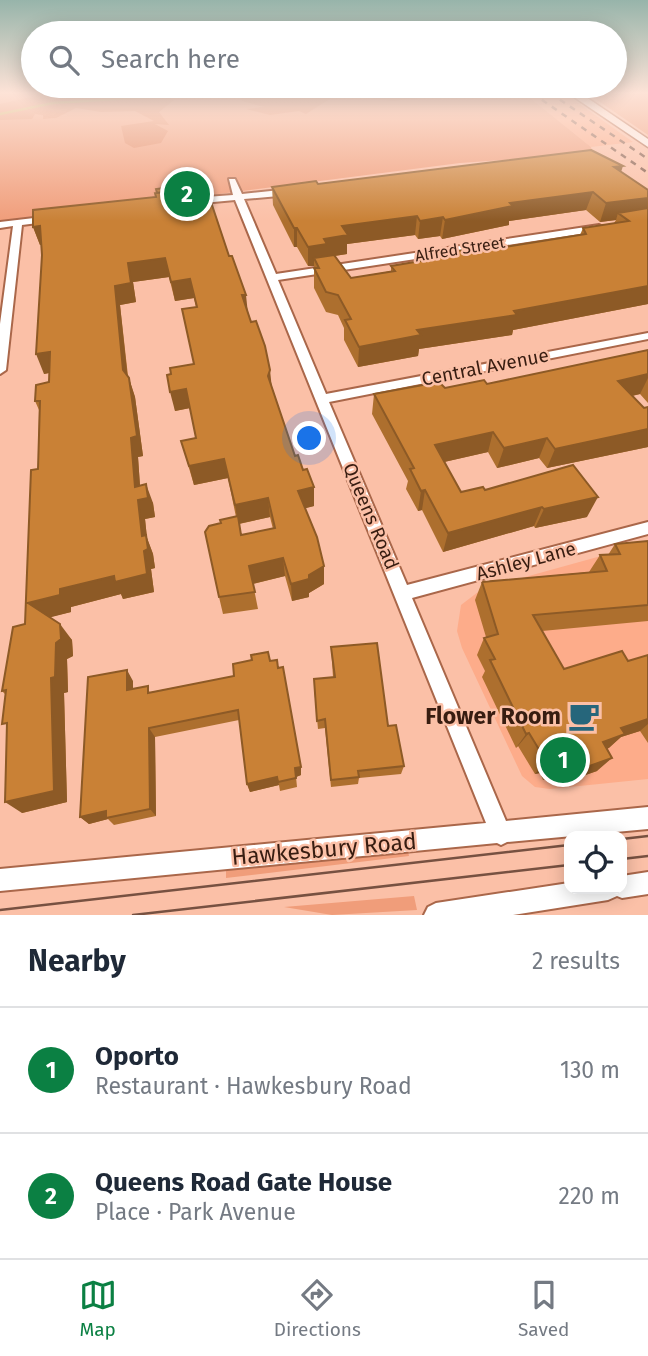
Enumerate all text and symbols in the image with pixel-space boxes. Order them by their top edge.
search box [21,21,627,98]
icon: search [45,41,83,79]
text: Search here [101,44,240,75]
pin: 2 [164,168,210,220]
street label: Alfred Street [414,232,507,265]
street label: Central Avenue [419,343,551,391]
your location [292,421,326,455]
street label: Queens Road [338,459,404,573]
street label: Ashley Lane [474,537,578,585]
cafe icon: Flower Room [567,699,601,733]
place label: Flower Room [425,702,561,730]
pin: 1 [540,734,586,786]
street label: Hawkesbury Road [230,827,418,871]
map controls [564,831,627,894]
button: locate [564,831,627,894]
text: Nearby [28,943,126,979]
text: 2 results [532,947,620,975]
text: Oporto [95,1041,179,1072]
text: 1 [46,1056,56,1084]
text: 130 m [560,1056,620,1084]
text: Restaurant · Hawkesbury Road [95,1072,412,1100]
text: Queens Road Gate House [95,1167,392,1198]
text: 2 [45,1182,57,1210]
text: 220 m [559,1182,620,1210]
text: Place · Park Avenue [95,1198,296,1226]
tab: Map [79,1276,117,1341]
tab: Directions [274,1276,361,1341]
tab: Saved [518,1276,569,1341]

